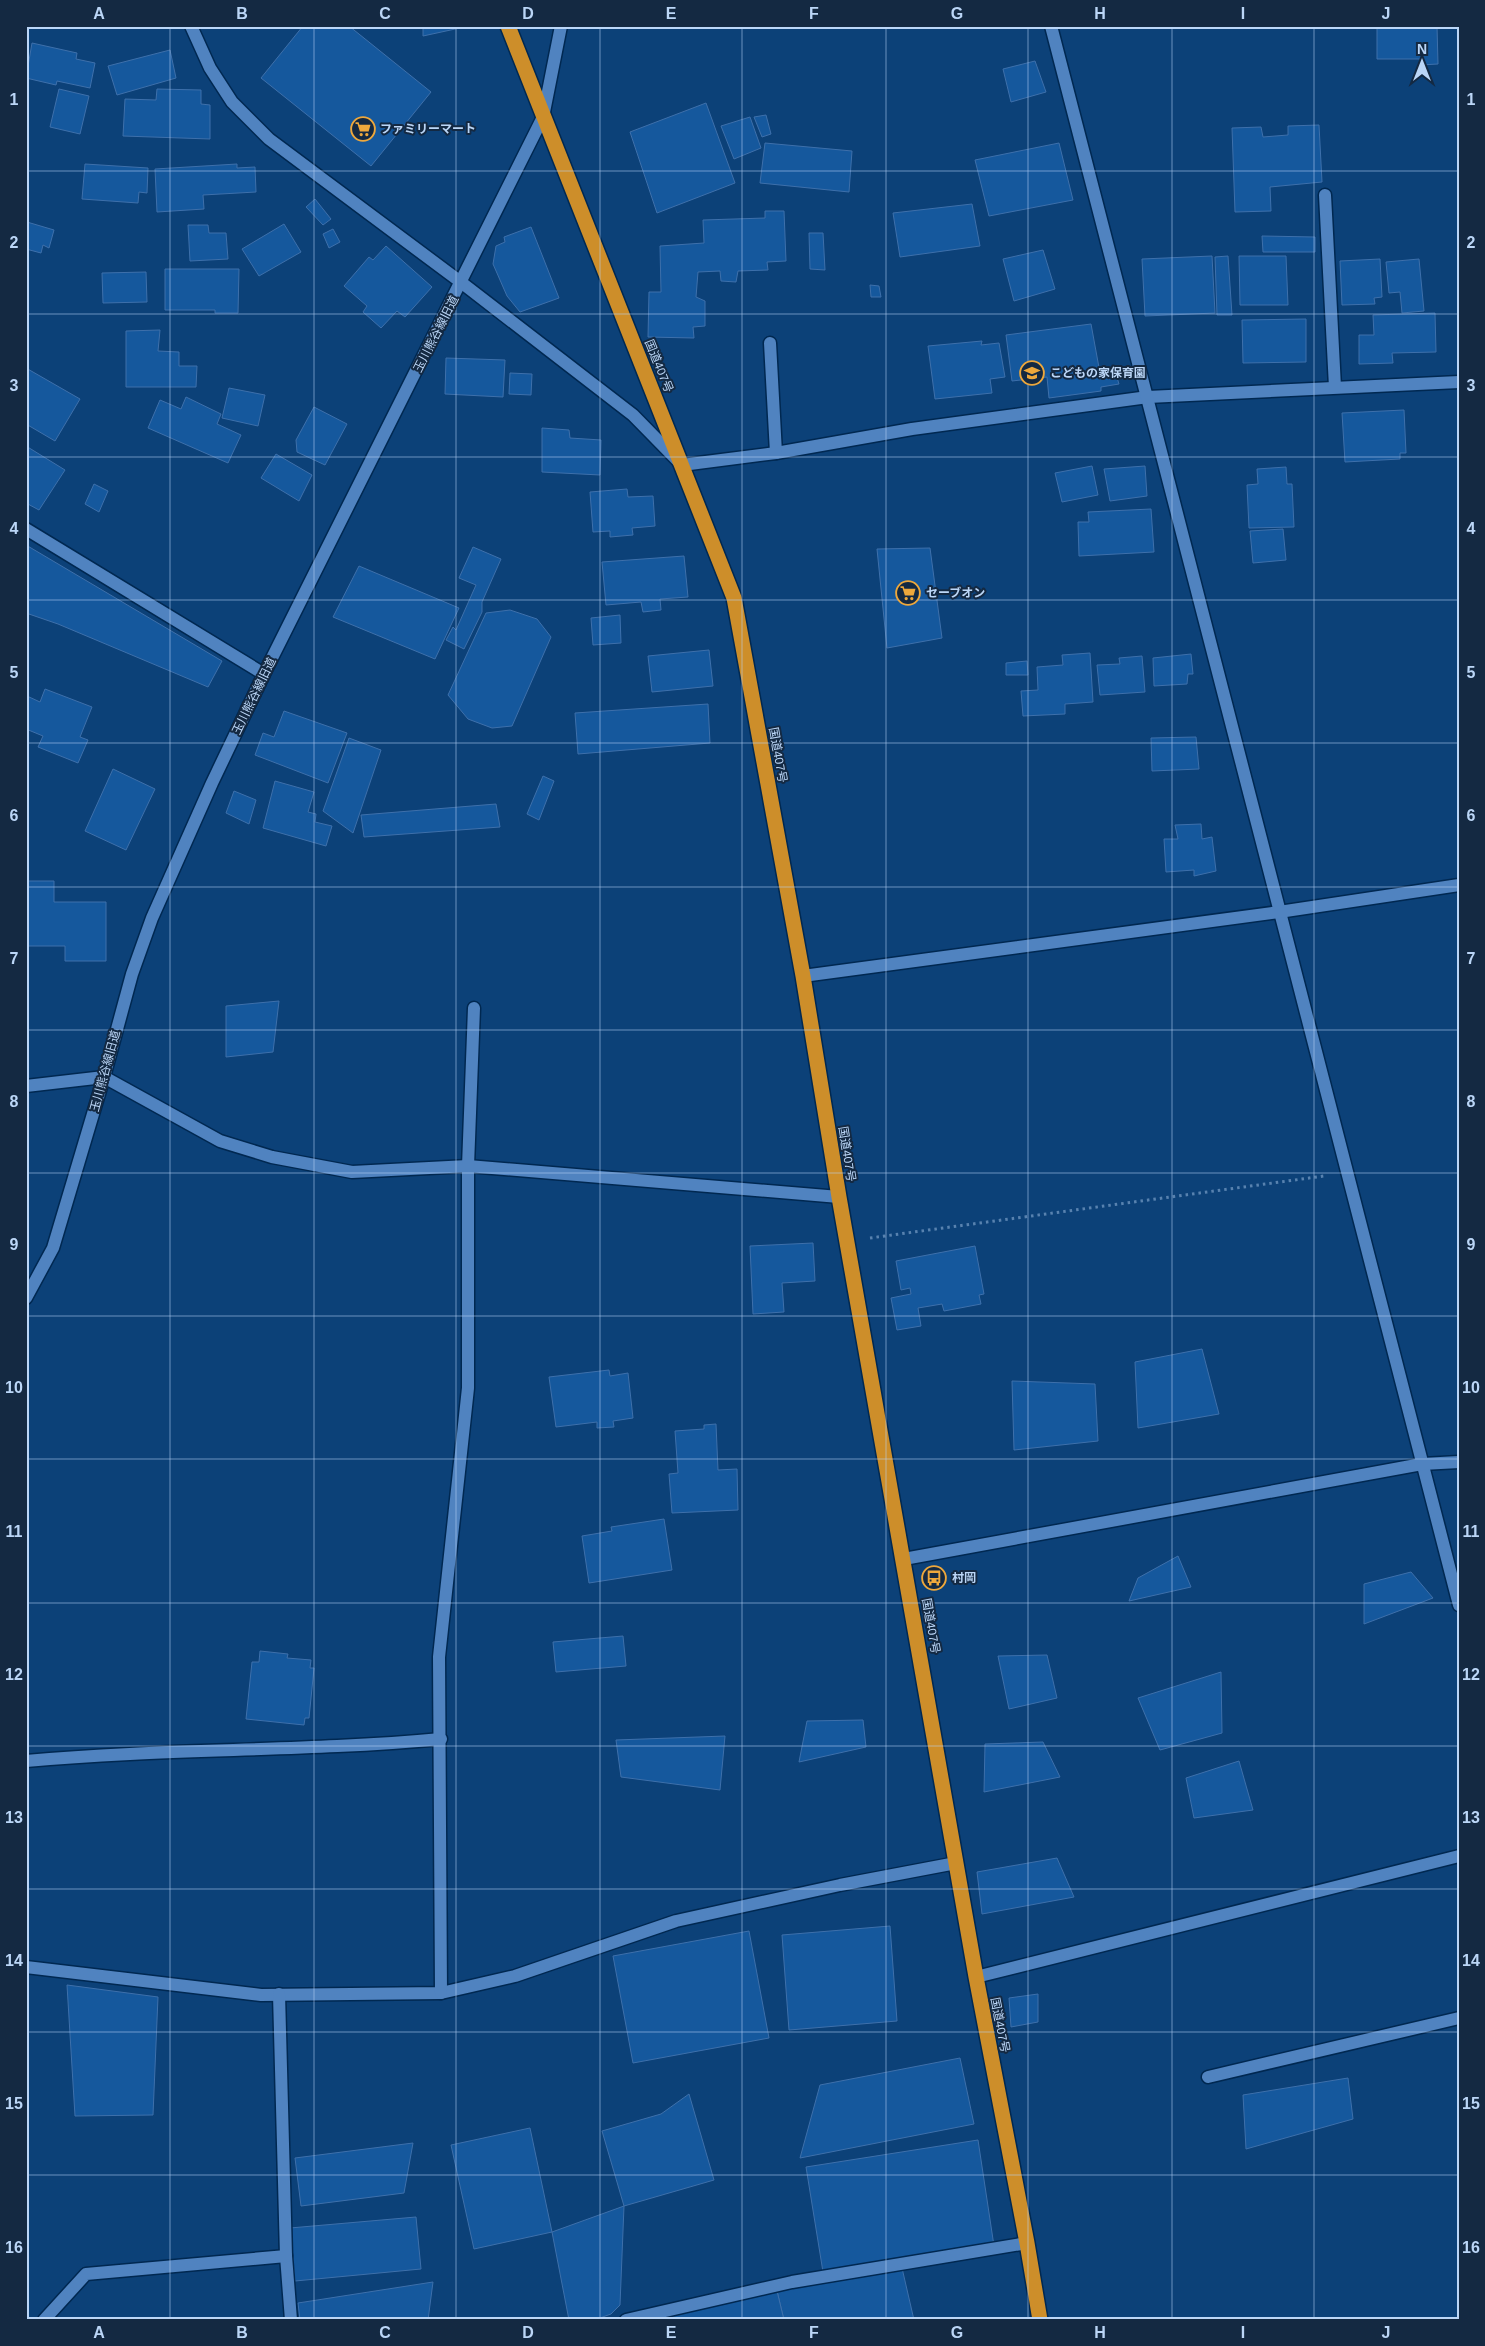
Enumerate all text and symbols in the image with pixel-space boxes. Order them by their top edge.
text: A [93,5,105,22]
text: B [236,5,248,22]
text: C [379,5,391,22]
text: D [522,5,534,22]
text: E [666,5,677,22]
text: F [809,5,819,22]
text: G [951,5,963,22]
text: H [1094,5,1106,22]
text: I [1241,5,1245,22]
text: J [1382,5,1390,22]
north arrow [1398,38,1448,88]
text: N [1417,41,1427,57]
text: 1 [10,91,19,108]
text: 1 [1467,91,1476,108]
supermarket icon: ファミリーマート [350,116,376,142]
place label: ファミリーマート [380,122,476,136]
text: 2 [10,234,19,251]
text: 2 [1467,234,1476,251]
street label: 玉川熊谷線旧道 [411,293,461,375]
street label: 国道407号 [642,337,676,395]
school or university icon: こどもの家保育園 [1019,360,1045,386]
place label: こどもの家保育園 [1050,366,1146,380]
text: 3 [10,377,19,394]
text: 3 [1467,377,1476,394]
text: 4 [10,520,19,537]
text: 4 [1467,520,1476,537]
supermarket icon: セーブオン [895,580,921,606]
place label: セーブオン [926,586,985,600]
street label: 玉川熊谷線旧道 [229,655,279,737]
text: 5 [10,664,19,681]
text: 5 [1467,664,1476,681]
street label: 国道407号 [766,726,790,784]
text: 6 [10,807,19,824]
text: 6 [1467,807,1476,824]
text: 7 [10,950,19,967]
text: 7 [1467,950,1476,967]
street label: 玉川熊谷線旧道 [87,1029,123,1113]
text: 8 [10,1093,19,1110]
text: 8 [1467,1093,1476,1110]
street label: 国道407号 [836,1125,858,1183]
text: 9 [10,1236,19,1253]
text: 9 [1467,1236,1476,1253]
text: 10 [5,1379,23,1396]
text: 10 [1462,1379,1480,1396]
text: 11 [6,1523,23,1540]
text: 11 [1463,1523,1480,1540]
bus stop icon: 村岡 [921,1565,947,1591]
place label: 村岡 [952,1571,976,1585]
street label: 国道407号 [919,1597,943,1655]
text: 12 [5,1666,23,1683]
text: 12 [1462,1666,1480,1683]
text: 13 [5,1809,23,1826]
text: 13 [1462,1809,1480,1826]
text: 14 [5,1952,23,1969]
text: 14 [1462,1952,1480,1969]
street label: 国道407号 [988,1996,1012,2054]
text: 15 [5,2095,23,2112]
text: 15 [1462,2095,1480,2112]
text: 16 [5,2239,23,2256]
text: 16 [1462,2239,1480,2256]
text: A [93,2324,105,2341]
text: B [236,2324,248,2341]
text: C [379,2324,391,2341]
text: D [522,2324,534,2341]
text: E [666,2324,677,2341]
text: F [809,2324,819,2341]
text: G [951,2324,963,2341]
text: H [1094,2324,1106,2341]
text: I [1241,2324,1245,2341]
text: J [1382,2324,1390,2341]

